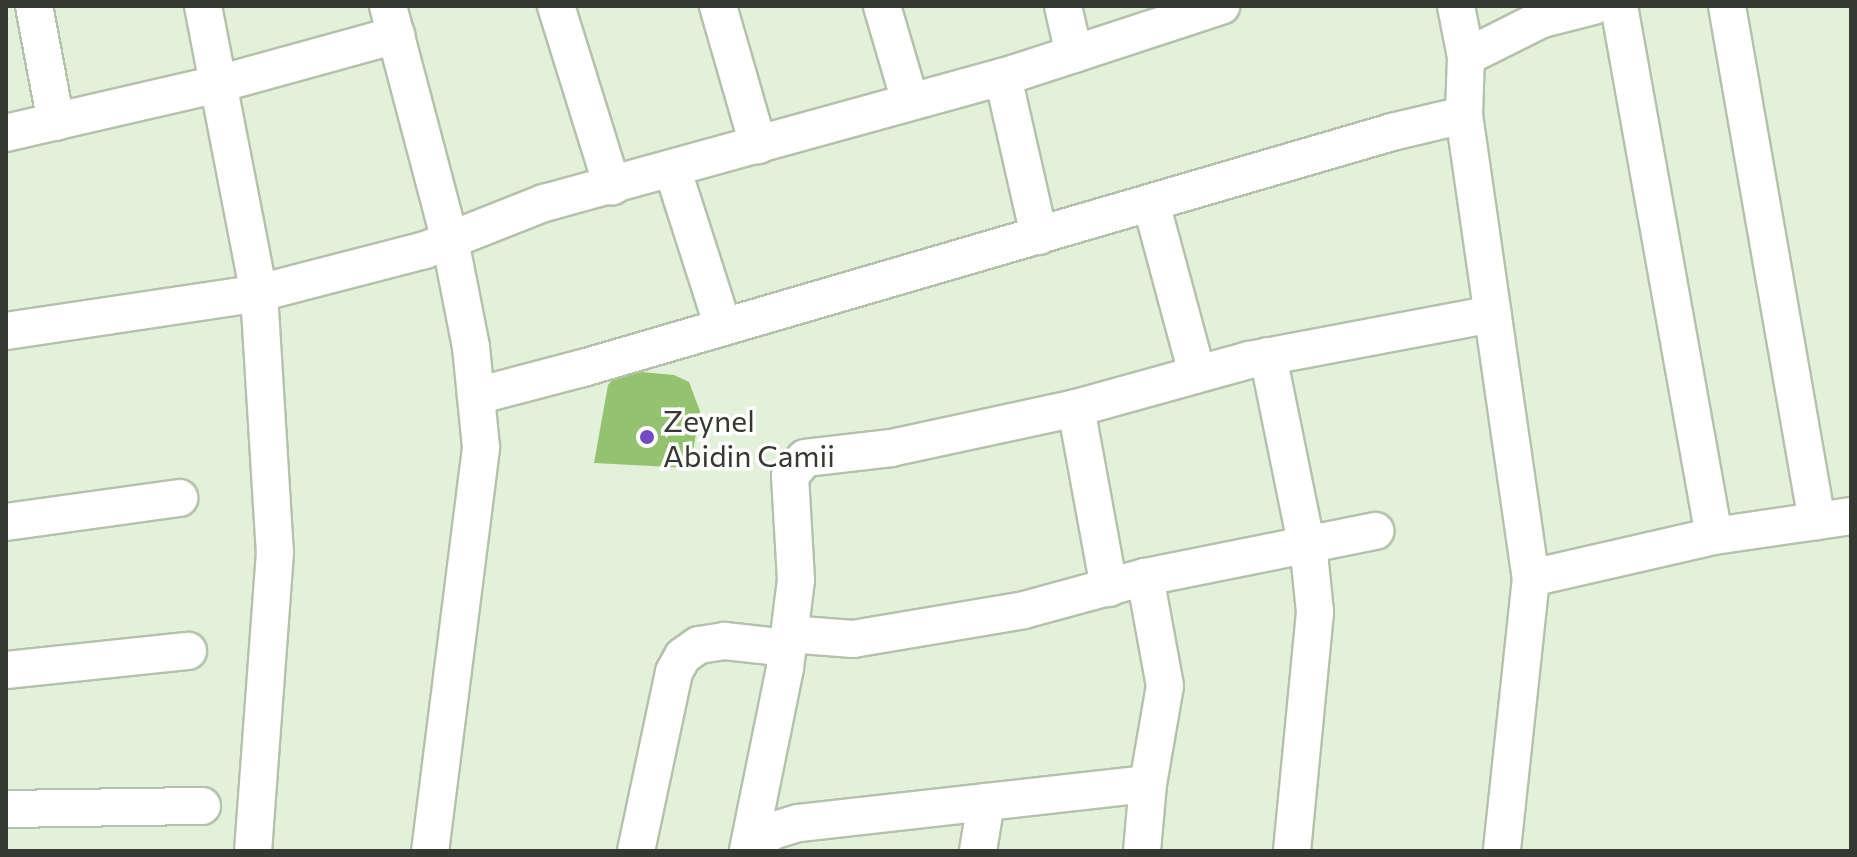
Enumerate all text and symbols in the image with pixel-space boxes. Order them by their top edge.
place label: Zeynel Abidin Camii [663,402,835,472]
marker: Zeynel Abidin Camii [638,428,656,446]

